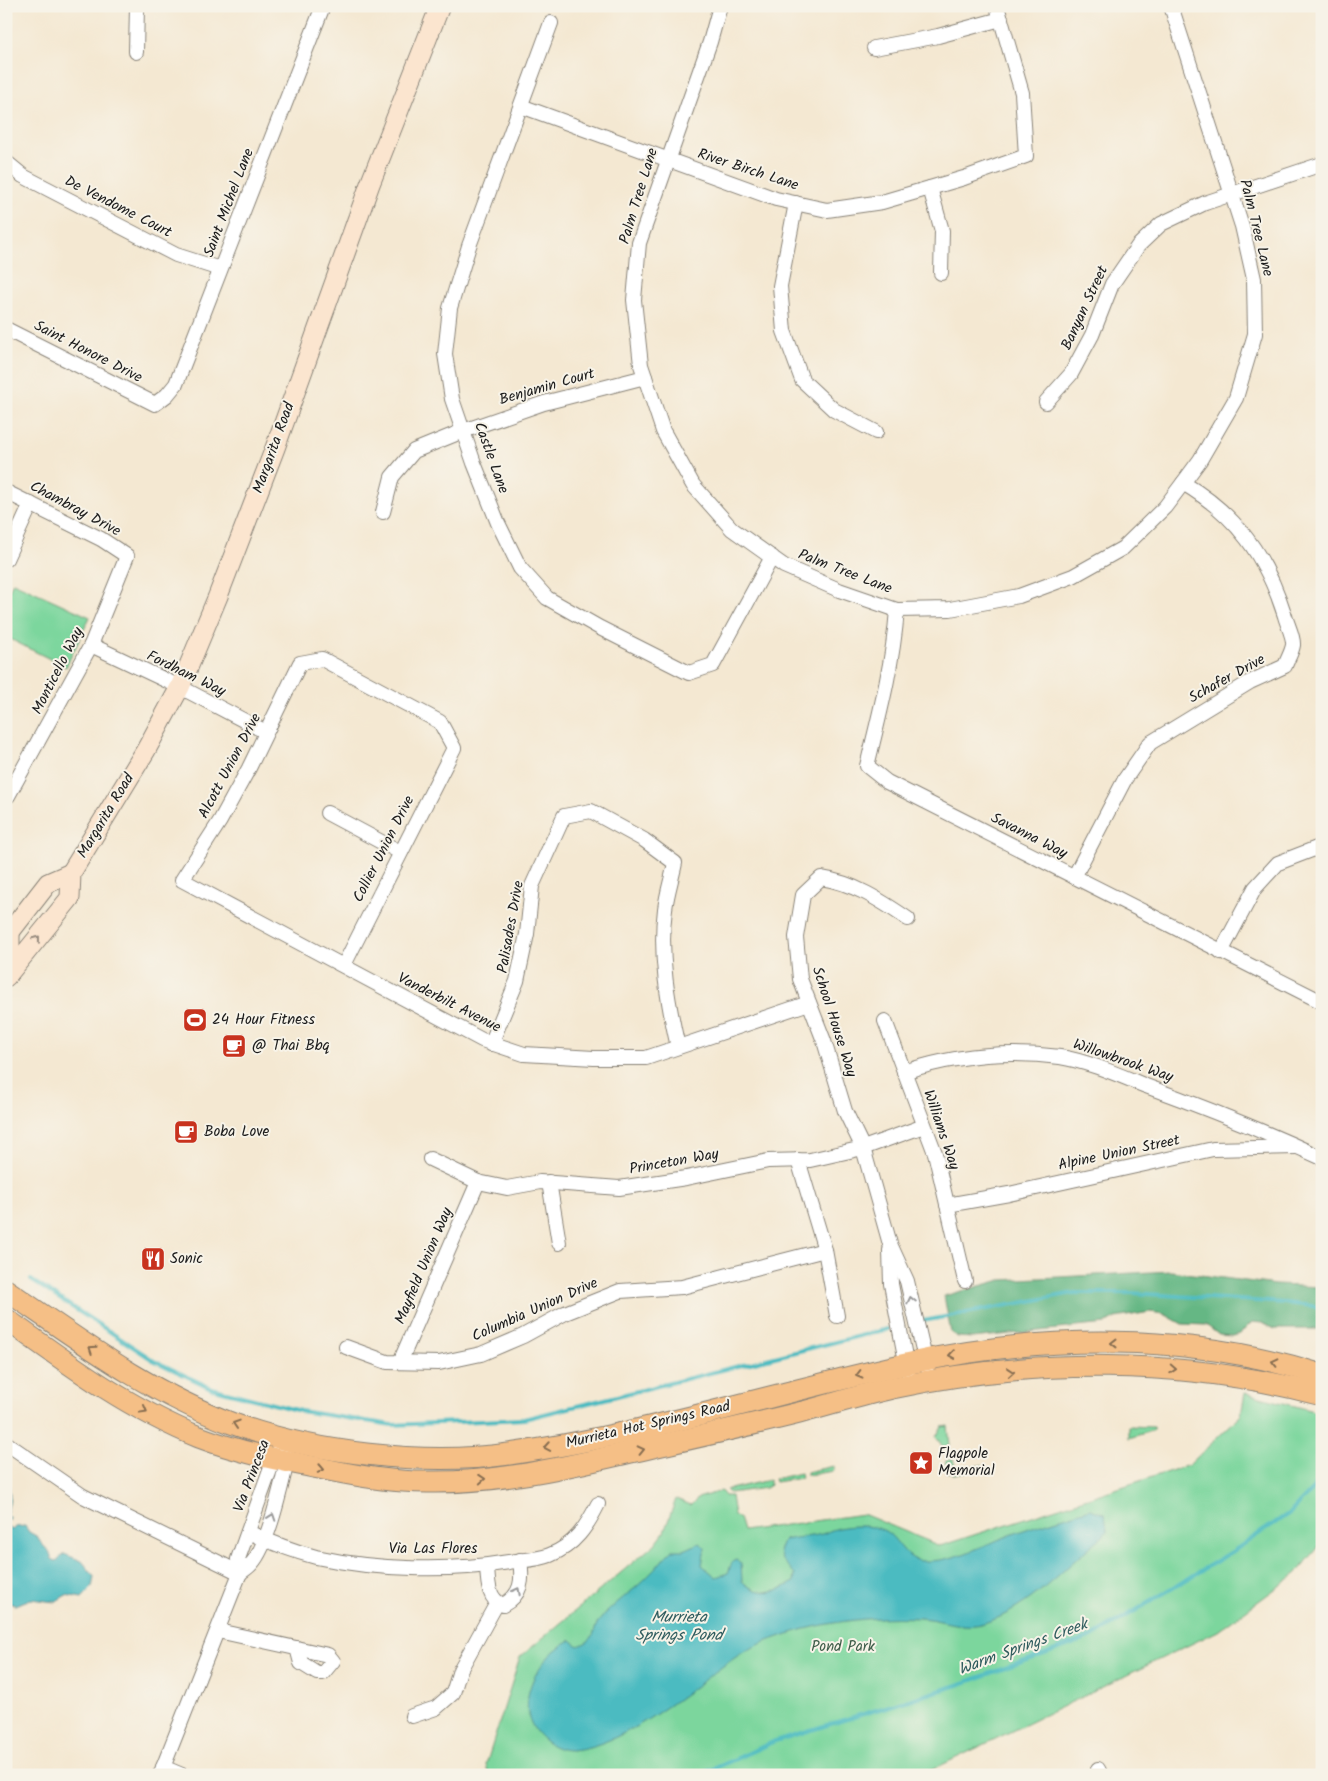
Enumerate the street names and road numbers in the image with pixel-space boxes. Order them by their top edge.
street label: River Birch Lane [694,142,802,198]
street label: Saint Michel Lane [197,145,261,261]
street label: Palm Tree Lane [613,145,665,247]
street label: De Vendome Court [60,170,176,245]
street label: Palm Tree Lane [1232,177,1280,279]
street label: Banyan Street [1055,262,1115,354]
street label: Saint Honore Drive [30,314,147,390]
street label: Benjamin Court [496,362,598,412]
street label: Margarita Road [246,399,302,497]
street label: Castle Lane [467,419,515,497]
street label: Chambray Drive [25,475,125,543]
street label: Palm Tree Lane [794,543,896,601]
street label: Monticello Way [26,622,91,719]
street label: Fordham Way [142,644,231,704]
street label: Schafer Drive [1184,648,1270,710]
street label: Alcott Union Drive [192,709,268,823]
street label: Margarita Road [71,768,141,863]
street label: Collier Union Drive [347,791,421,907]
street label: Savanna Way [986,806,1072,866]
street label: Palisades Drive [491,878,531,975]
street label: School House Way [805,964,863,1081]
street label: Vanderbilt Avenue [393,967,505,1040]
street label: Willowbrook Way [1070,1033,1177,1090]
street label: Williams Way [916,1087,966,1174]
street label: Alpine Union Street [1056,1128,1182,1178]
street label: Princeton Way [627,1142,722,1182]
street label: Mayfield Union Way [389,1203,460,1328]
street label: Columbia Union Drive [468,1271,602,1349]
street label: Murrieta Hot Springs Road [563,1394,733,1456]
street label: Via Princesa [227,1436,277,1516]
street label: Via Las Flores [389,1537,478,1561]

